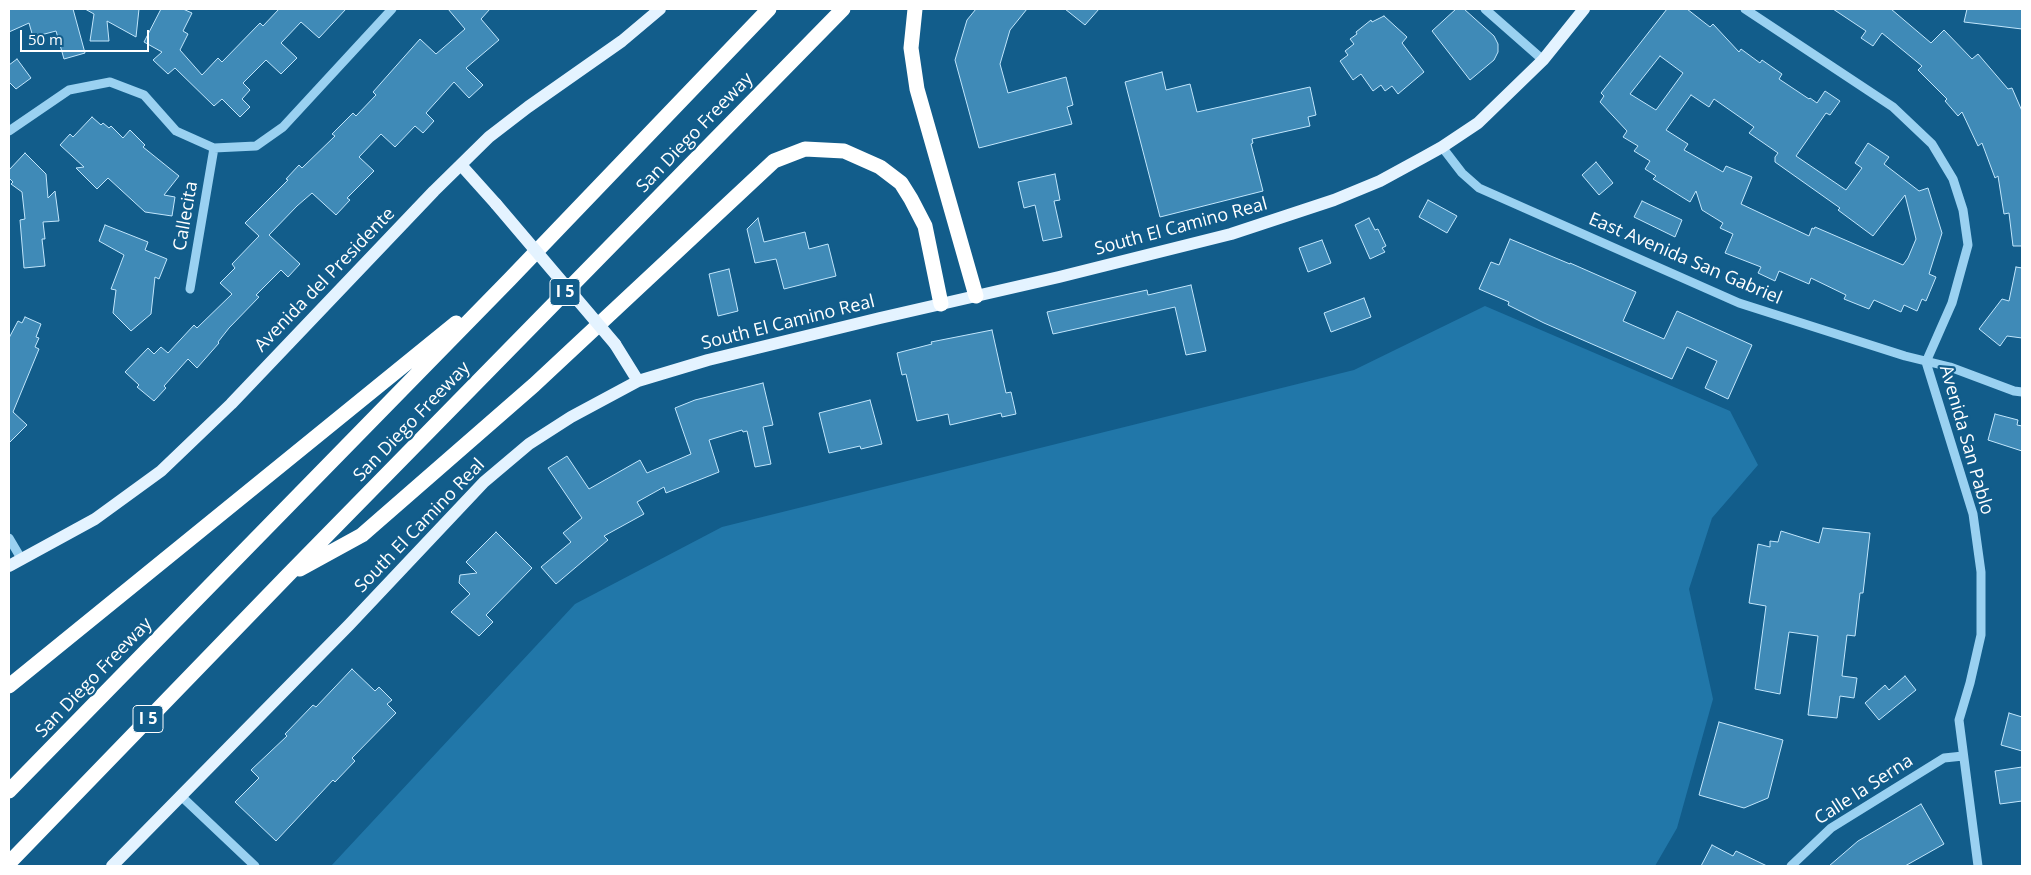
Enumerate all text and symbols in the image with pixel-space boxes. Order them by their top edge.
scale bar [22,20,151,52]
text: 50 m [28,29,63,49]
street label: San Diego Freeway [632,69,758,197]
street label: Callecita [169,180,203,252]
street label: South El Camino Real [1092,194,1270,260]
street label: Avenida del Presidente [250,203,400,357]
street label: East Avenida San Gabriel [1585,208,1785,310]
road number: I 5 [550,278,580,306]
street label: South El Camino Real [699,291,877,355]
street label: San Diego Freeway [349,358,475,486]
street label: Avenida San Pablo [1934,363,1998,517]
street label: South El Camino Real [350,454,490,598]
street label: San Diego Freeway [31,614,157,742]
road number: I 5 [133,706,163,732]
street label: Calle la Serna [1811,750,1917,830]

